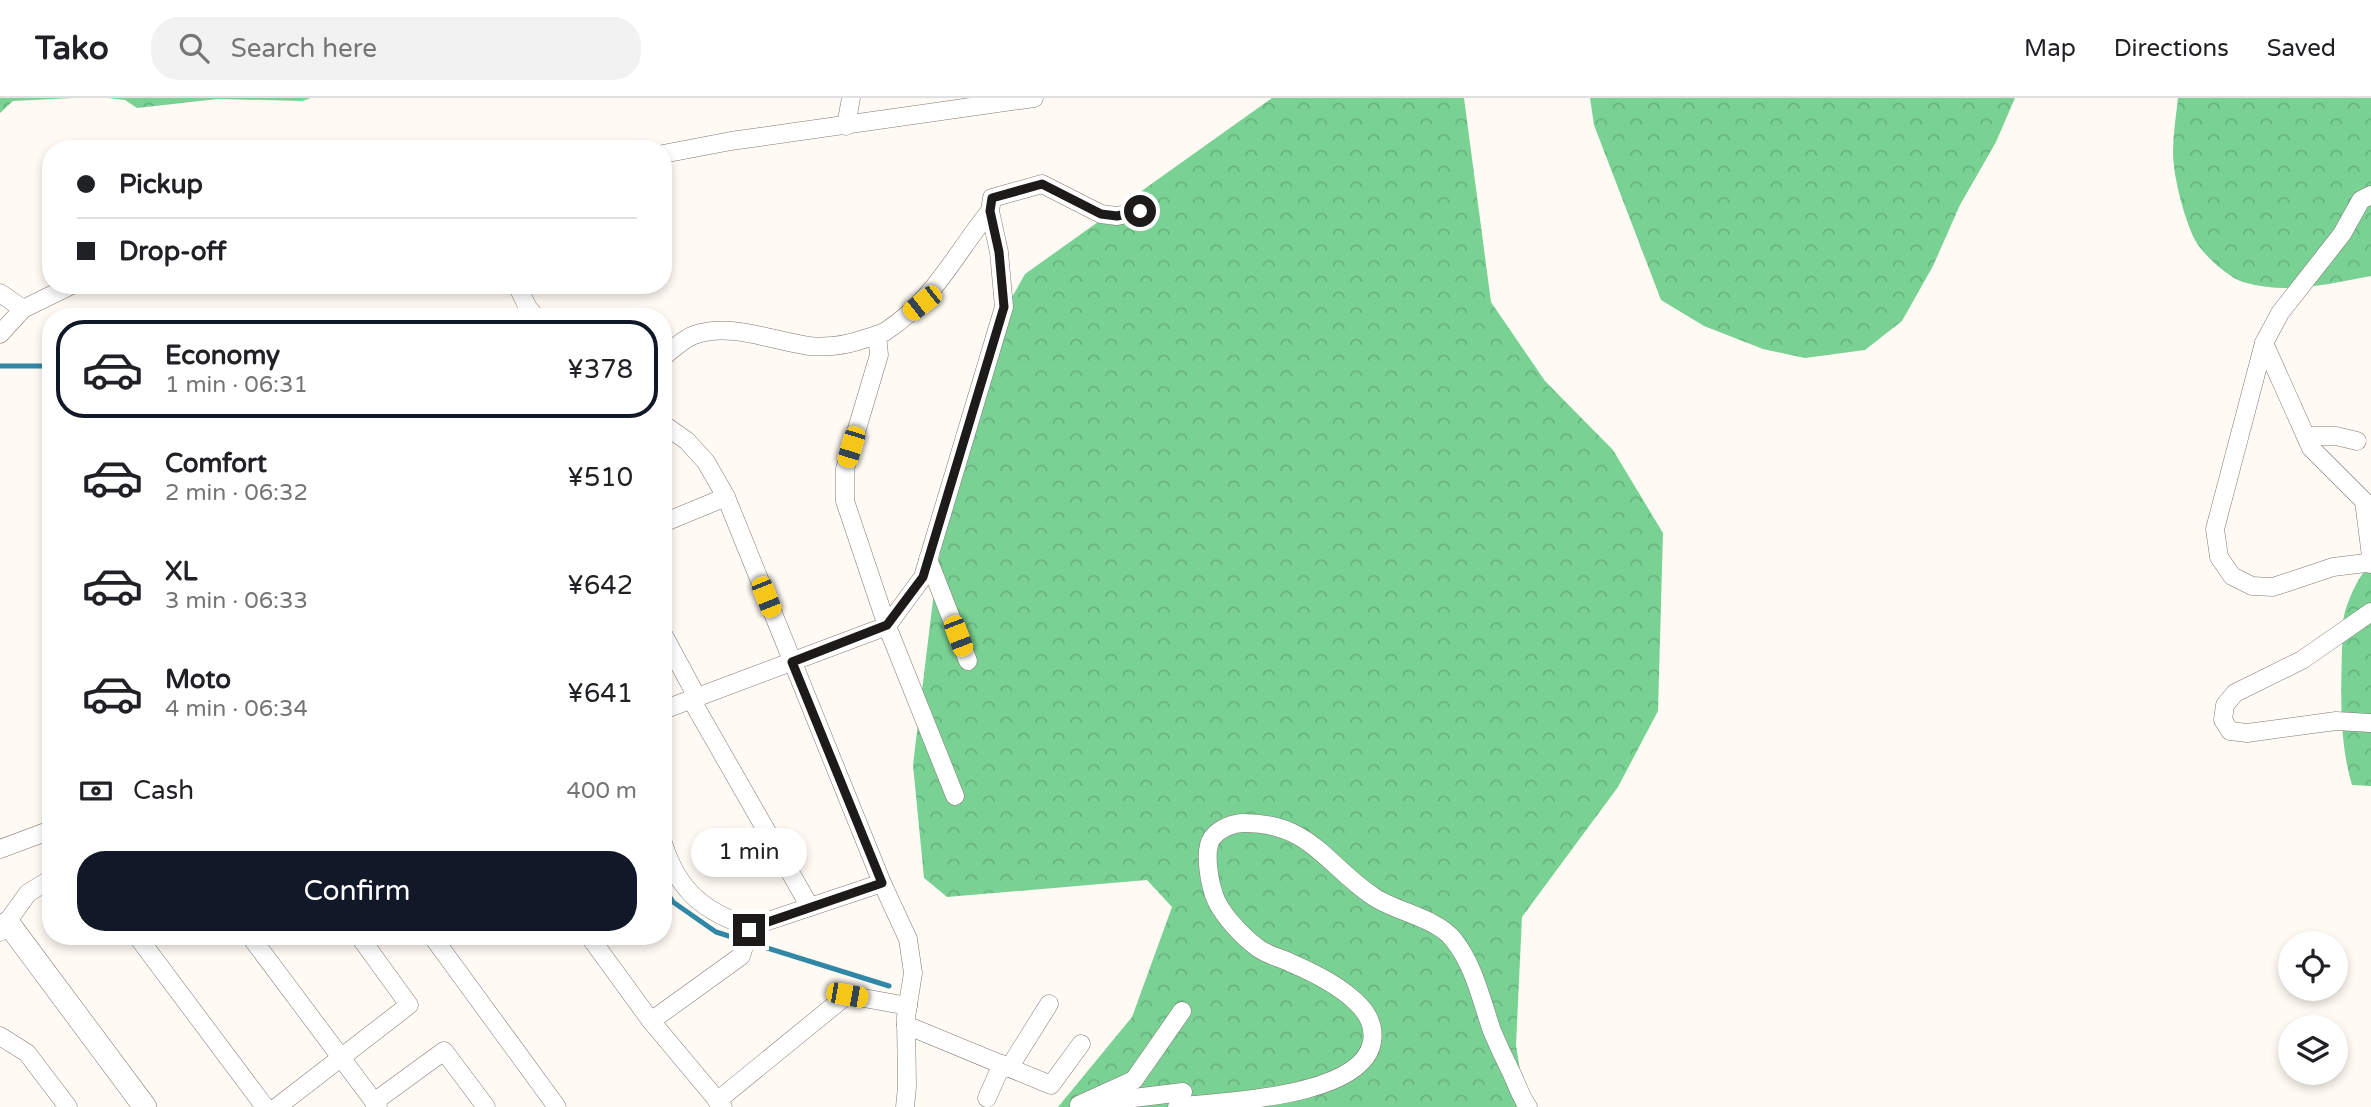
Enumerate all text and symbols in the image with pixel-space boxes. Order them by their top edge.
search box [151,17,641,80]
text: Tako [35,29,109,68]
icon: search [175,29,213,67]
text: Search here [231,33,377,64]
text: Map [2024,34,2076,63]
text: Directions [2114,34,2229,63]
text: Saved [2267,34,2336,63]
text: Pickup [119,169,203,200]
route start [1124,195,1156,227]
text: Drop-off [119,236,226,267]
car [899,282,946,324]
icon: car [81,338,144,401]
text: Economy [165,340,280,371]
text: ¥378 [567,354,633,385]
text: 1 min · 06:31 [165,371,308,399]
car [835,424,868,470]
icon: car [81,446,144,509]
text: Comfort [165,448,267,479]
text: ¥510 [567,462,633,493]
text: 2 min · 06:32 [165,479,308,507]
icon: car [81,554,144,617]
text: XL [165,556,197,587]
text: ¥642 [567,570,633,601]
car [749,574,784,620]
text: 3 min · 06:33 [165,587,308,615]
car [941,613,976,659]
icon: car [81,662,144,725]
text: Moto [165,664,231,695]
text: ¥641 [567,678,633,709]
text: 4 min · 06:34 [165,695,308,723]
icon: cash [77,772,115,810]
text: Cash [133,775,194,806]
text: 400 m [567,777,637,805]
callout: 1 min [691,828,807,878]
text: 1 min [718,838,780,866]
button: Confirm [77,851,637,931]
route end [733,914,765,946]
map controls [2278,931,2348,1085]
button: locate [2278,931,2348,1001]
car [825,981,870,1009]
button: layers [2278,1015,2348,1085]

